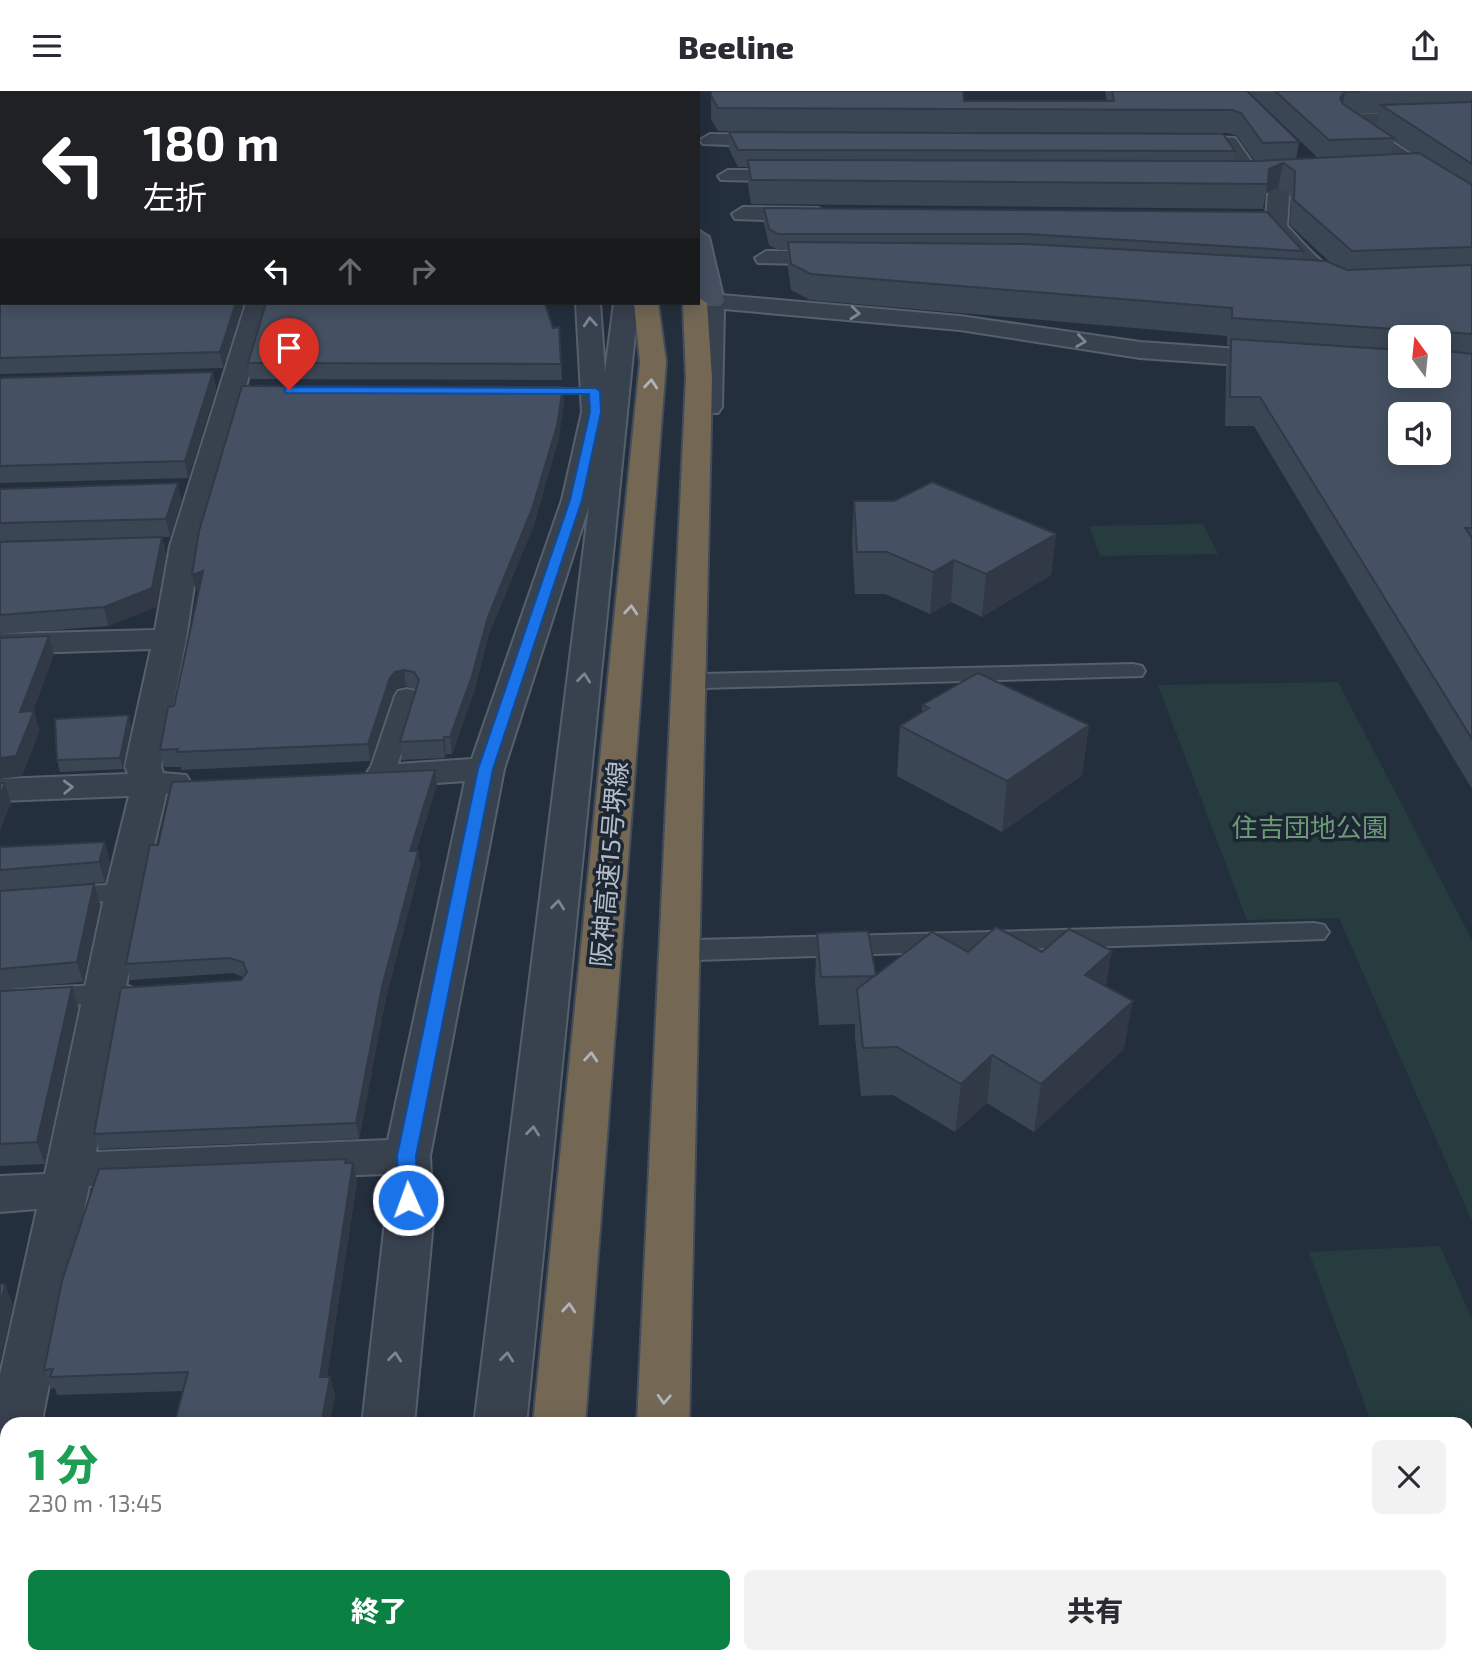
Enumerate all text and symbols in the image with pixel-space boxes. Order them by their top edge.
icon: menu [28,27,66,65]
text: Beeline [678,27,794,65]
icon: share [1406,27,1444,65]
text: 180 m [143,112,279,171]
icon: left [28,119,119,210]
text: 左折 [143,177,207,215]
icon: left [258,252,296,290]
icon: ahead [331,252,369,290]
icon: right [404,252,442,290]
one-way arrow [850,305,861,320]
one-way arrow [583,317,598,328]
pin [259,318,319,390]
north arrow [1388,325,1451,389]
map controls [1388,325,1451,465]
icon: arrive [270,329,308,367]
one-way arrow [1075,334,1086,349]
one-way arrow [643,378,658,389]
button: sound [1388,402,1451,465]
one-way arrow [623,605,638,616]
one-way arrow [576,673,591,684]
street label: 阪神高速15号堺線 [584,760,632,968]
one-way arrow [63,780,74,795]
park label: 住吉団地公園 [1232,811,1388,842]
one-way arrow [551,899,566,910]
one-way arrow [583,1051,598,1062]
one-way arrow [525,1125,540,1136]
position arrow [371,1163,445,1237]
one-way arrow [561,1302,576,1313]
one-way arrow [388,1351,403,1362]
one-way arrow [500,1351,515,1363]
one-way arrow [656,1394,671,1405]
text: 1 分 [28,1438,98,1488]
button: close [1372,1440,1446,1514]
text: 230 m · 13:45 [28,1489,162,1517]
button: 終了 [28,1570,730,1650]
button: 共有 [744,1570,1446,1650]

